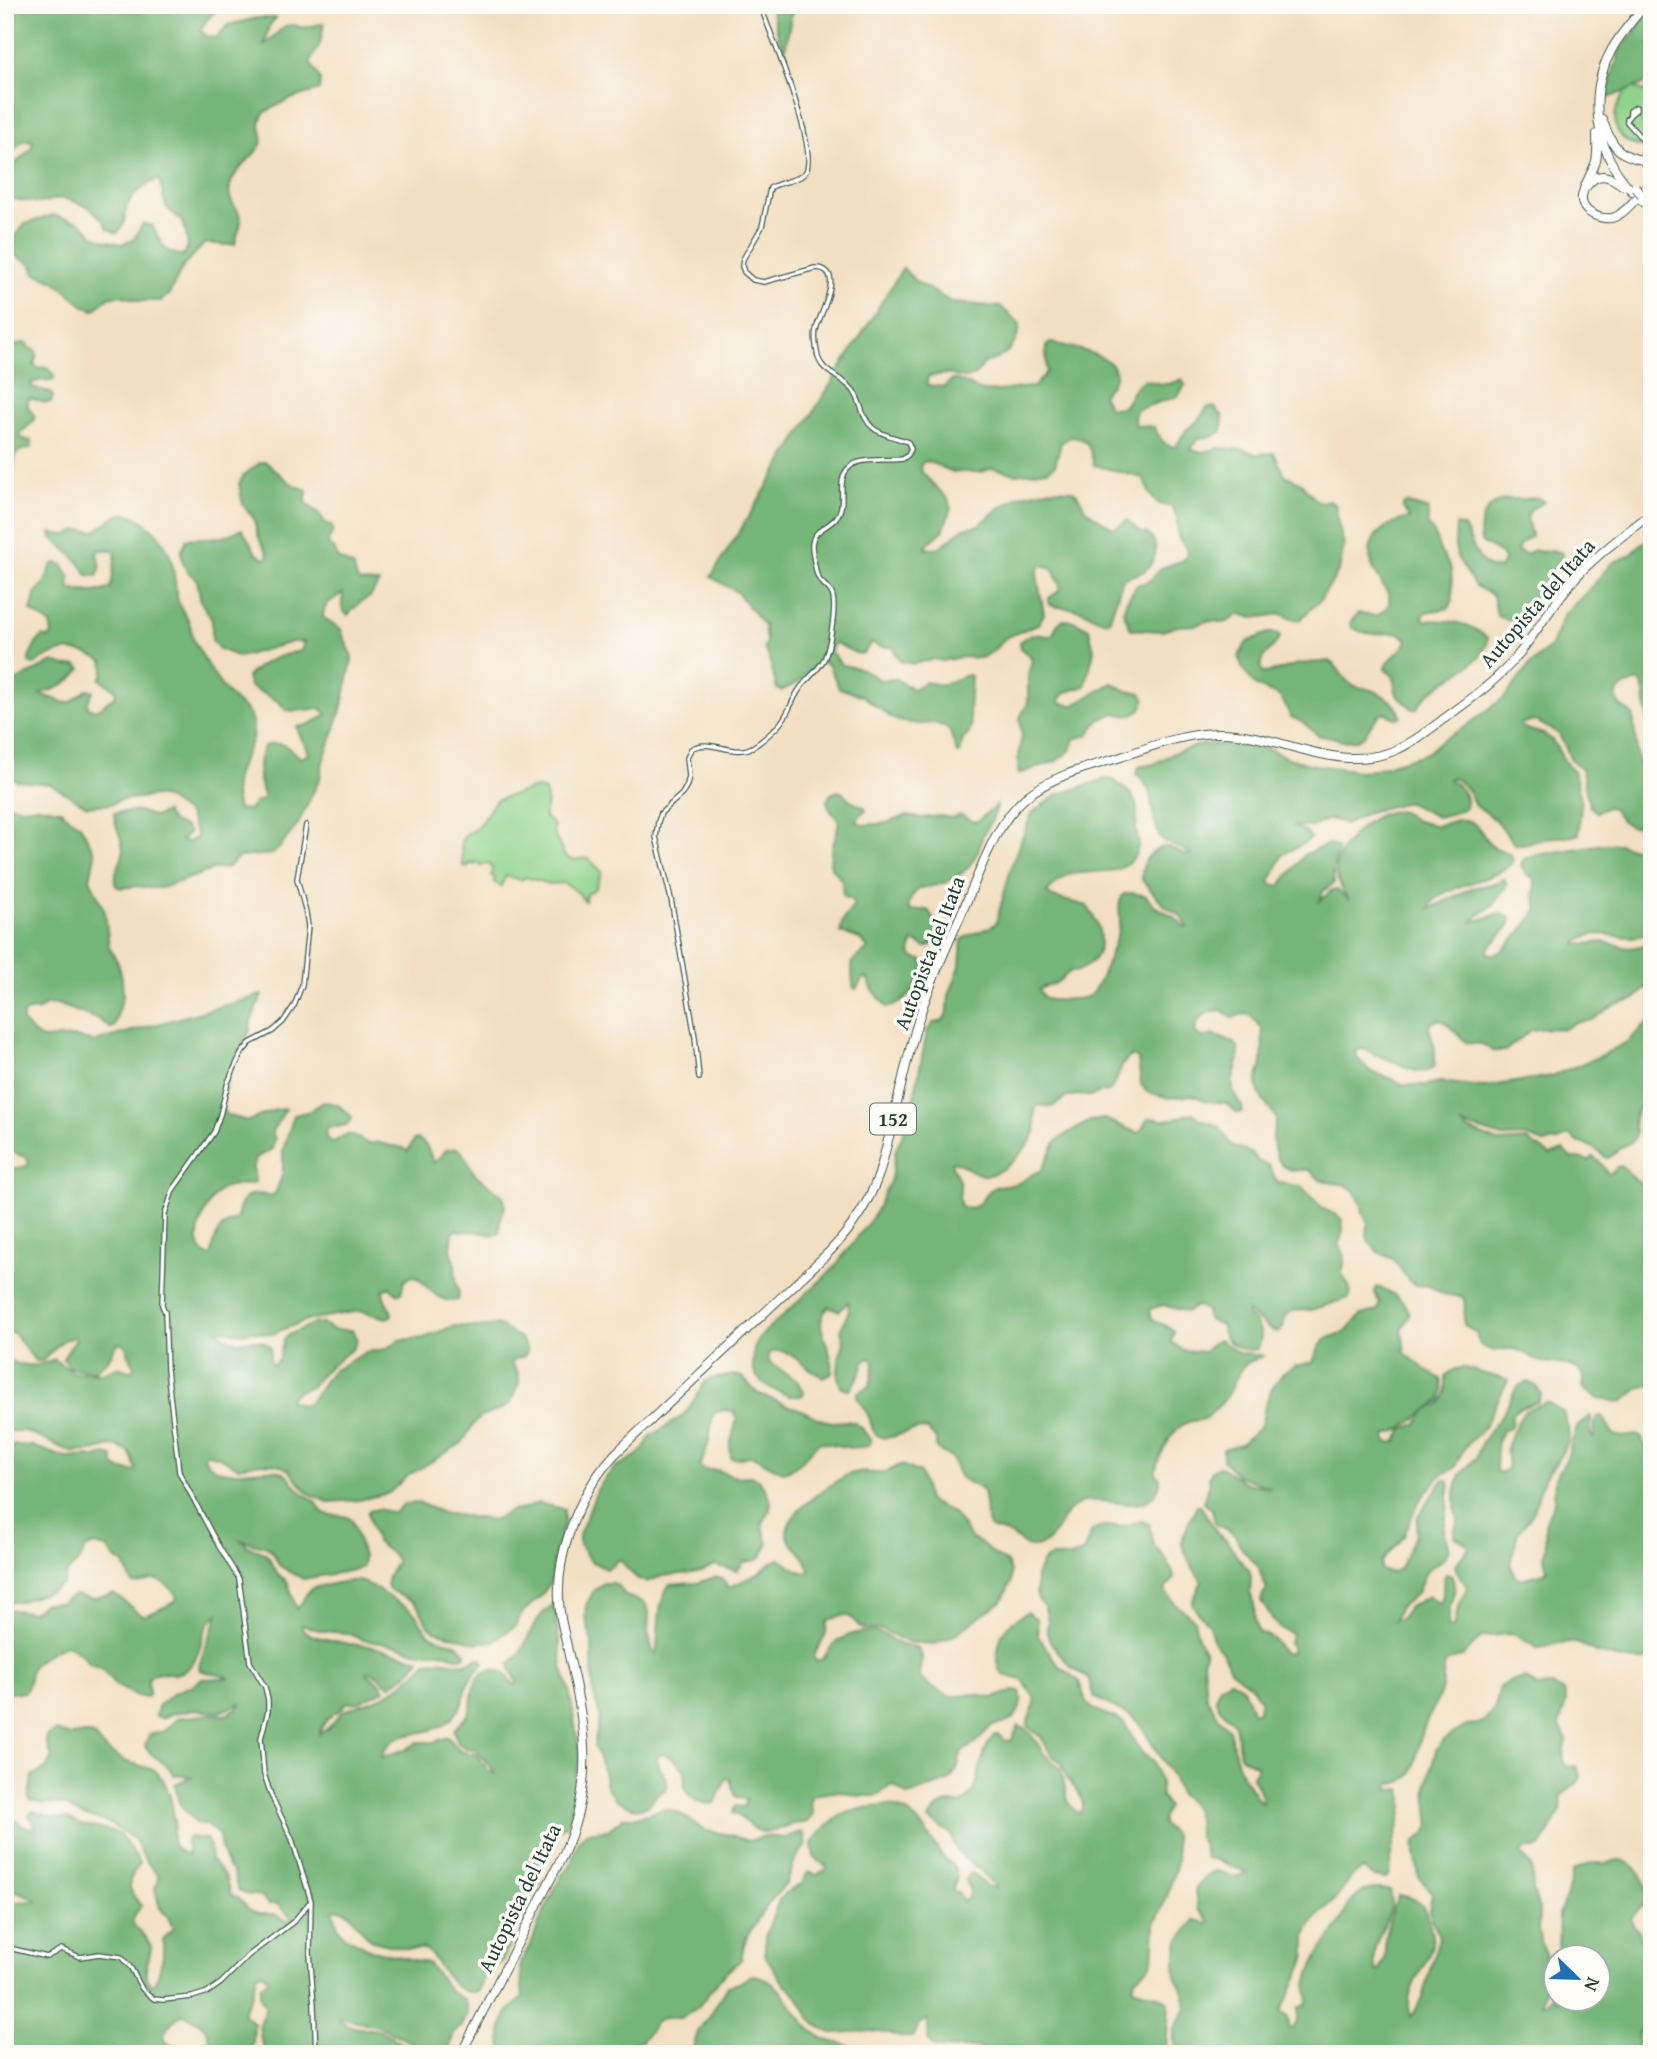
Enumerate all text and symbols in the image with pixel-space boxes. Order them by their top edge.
street label: Autopista del Itata [1472,531,1602,674]
street label: Autopista del Itata [885,872,973,1034]
road number: 152 [870,1104,916,1134]
street label: Autopista del Itata [469,1818,569,1978]
north arrow [1542,1944,1612,2014]
text: N [1577,1973,1608,1996]

